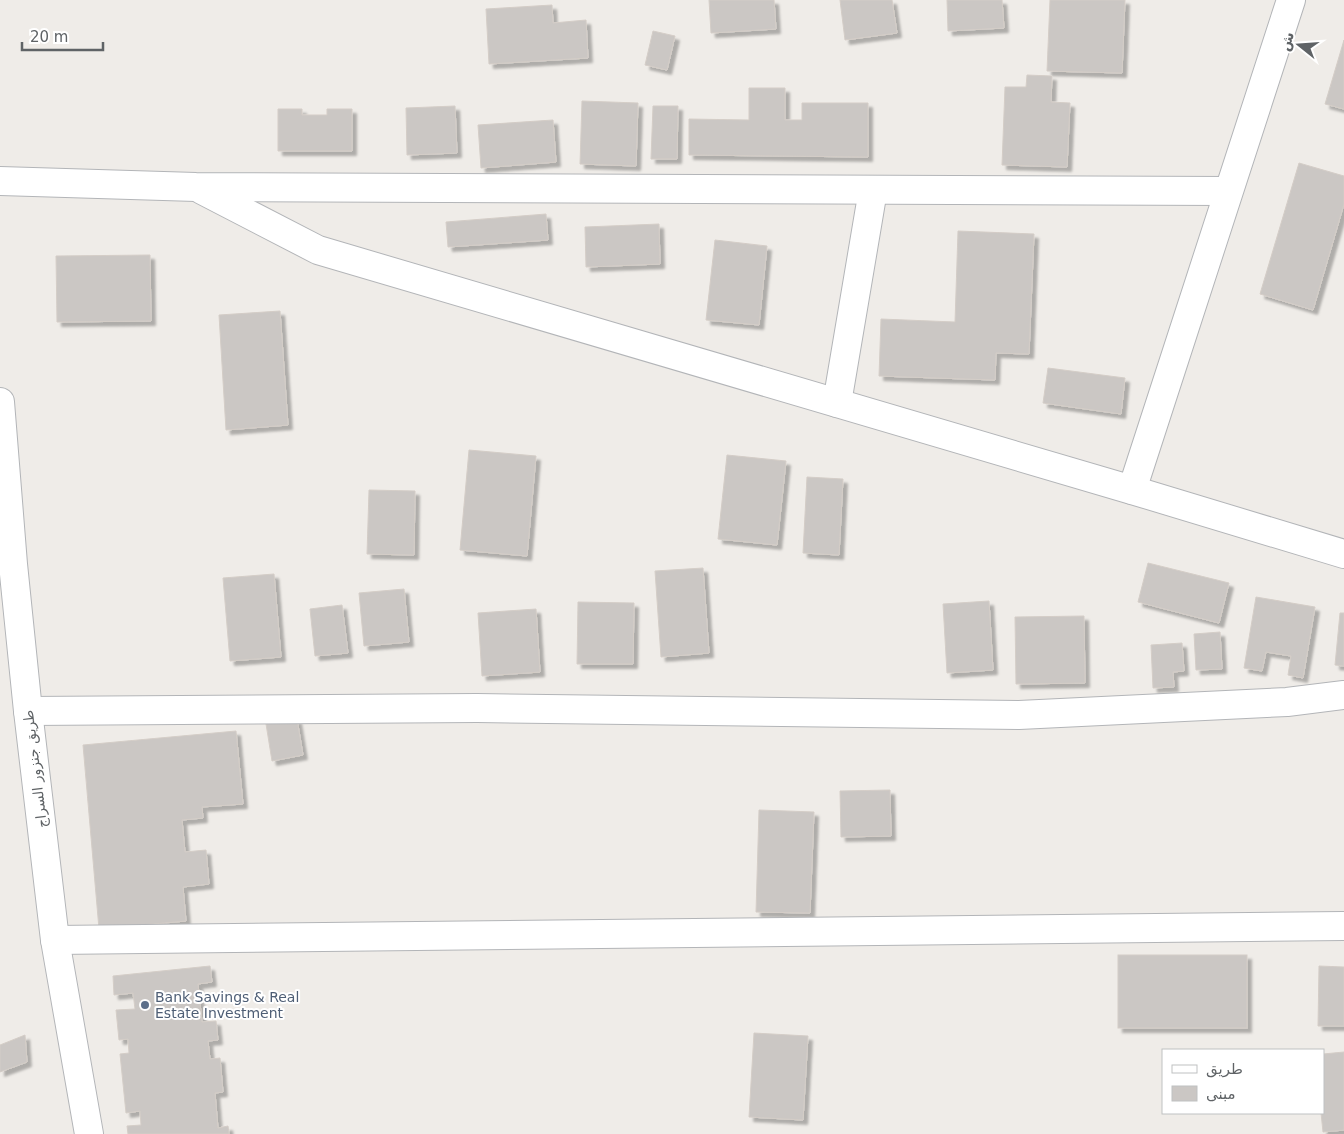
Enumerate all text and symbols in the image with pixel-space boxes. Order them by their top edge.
scale bar [22,20,104,52]
north arrow [1274,20,1324,70]
text: 20 m [30,28,68,46]
text: ش [1276,30,1297,53]
street label: طريق جنزور السراج [20,709,51,829]
place label: Bank Savings & Real Estate Investment [155,989,299,1021]
marker: Bank Savings & Real Estate Investment [139,999,151,1011]
legend [1162,1049,1324,1114]
text: طريق [1206,1060,1243,1078]
text: مبنى [1206,1085,1236,1103]

